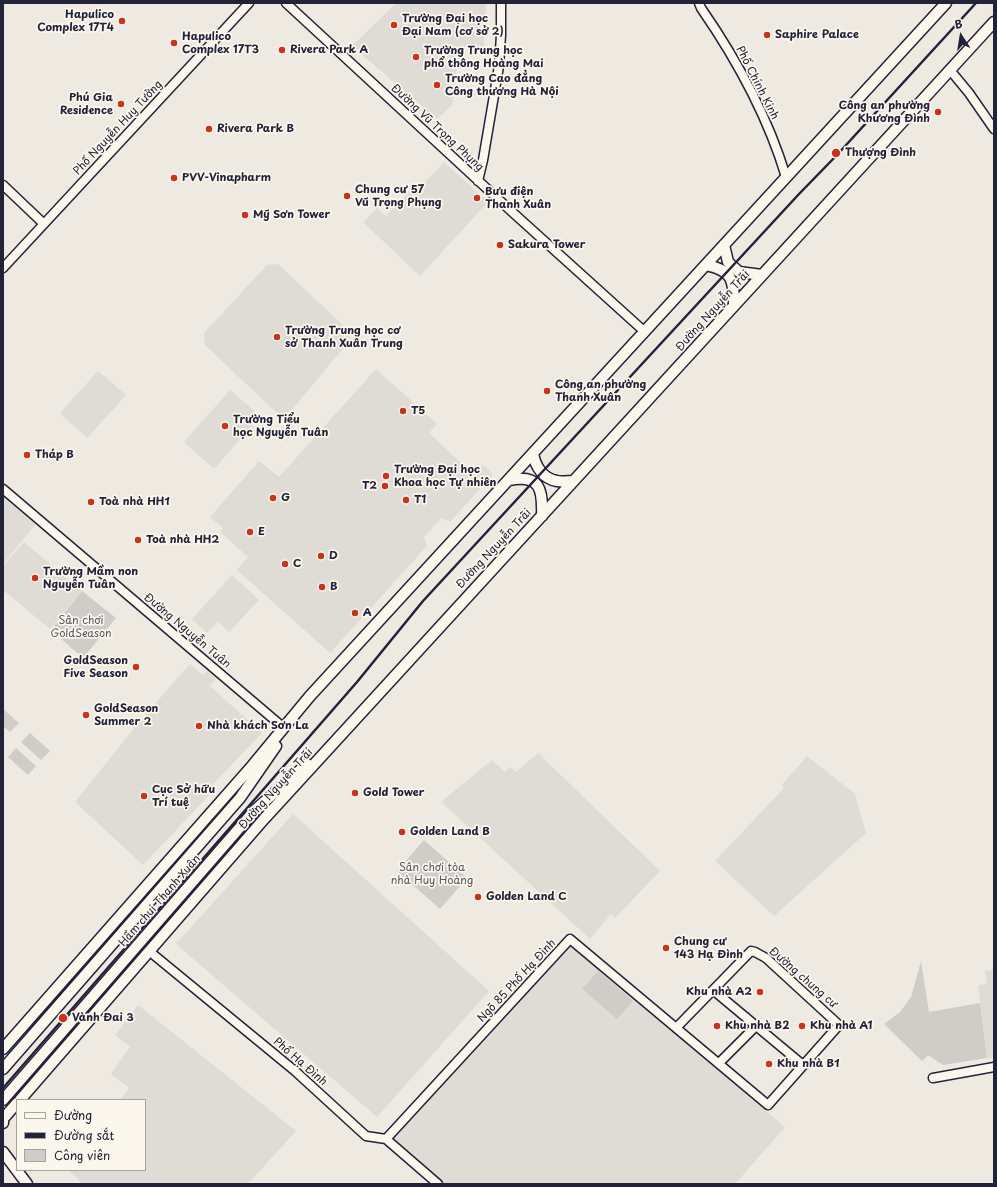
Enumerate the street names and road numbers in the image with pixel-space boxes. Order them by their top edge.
street label: Phố Chính Kinh [733,44,781,122]
street label: Phố Nguyễn Huy Tưởng [71,78,165,178]
street label: Đường Vũ Trọng Phụng [388,82,486,174]
street label: Đường Nguyễn Trãi [673,268,753,354]
street label: Đường Nguyễn Trãi [454,506,534,592]
street label: Đường Nguyễn Tuân [141,591,233,671]
street label: Đường Nguyễn Trãi [236,746,316,832]
street label: Hầm chui Thanh Xuân [117,852,203,950]
street label: Ngõ 85 Phố Hạ Đình [475,937,559,1025]
street label: Đường chung cư [766,945,840,1011]
street label: Phố Hạ Đình [270,1035,330,1089]

